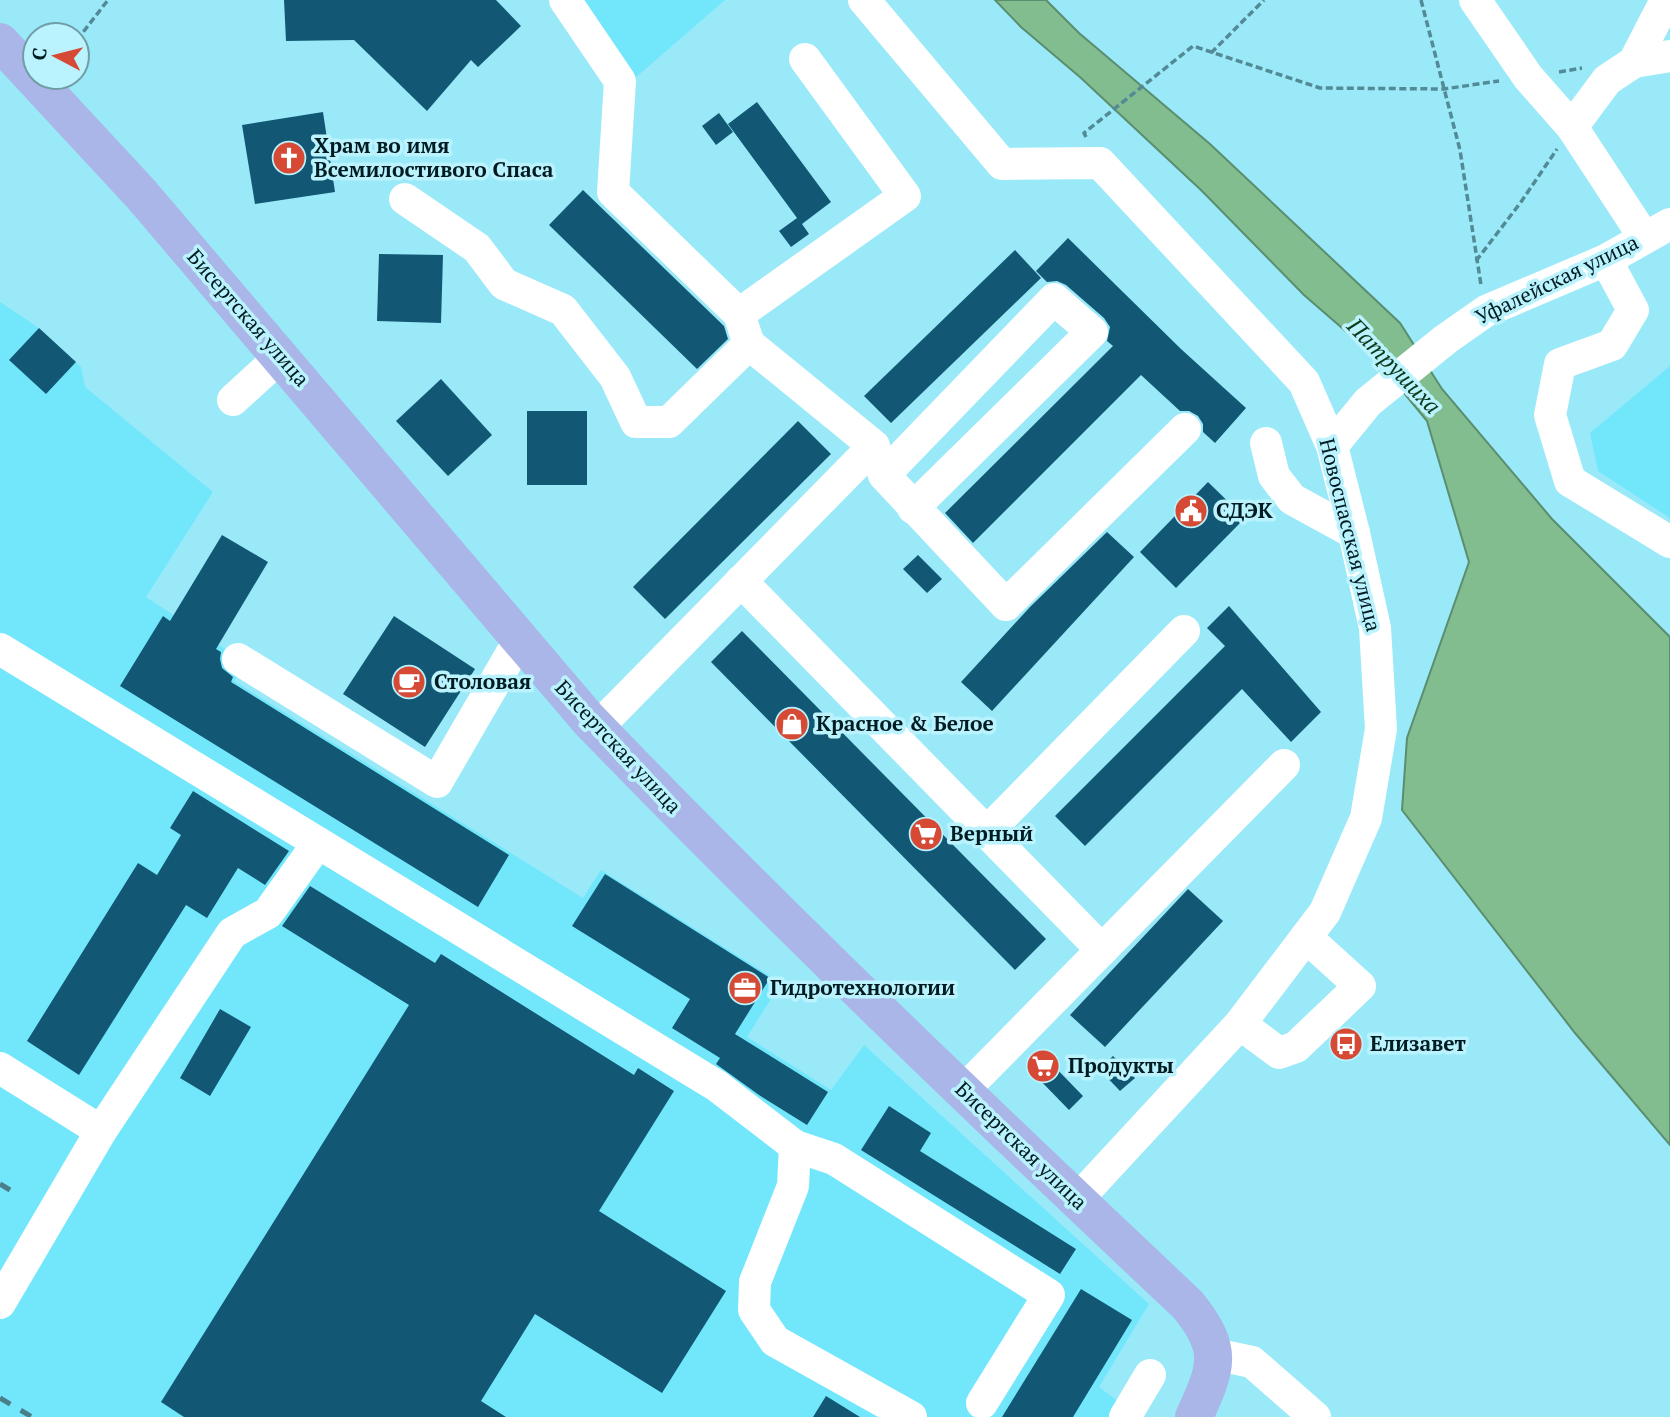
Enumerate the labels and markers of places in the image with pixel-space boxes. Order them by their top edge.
place label: Храм во имя Всемилостивого Спаса [314,131,554,183]
church icon: Храм во имя Всемилостивого Спаса [270,139,308,177]
public building icon: СДЭК [1172,492,1210,530]
place label: СДЭК [1216,496,1273,524]
cafe icon: Столовая [390,663,428,701]
place label: Столовая [434,667,531,695]
shop icon: Красное & Белое [773,705,811,743]
place label: Красное & Белое [816,709,994,737]
supermarket icon: Верный [907,815,945,853]
place label: Верный [950,819,1033,847]
office icon: Гидротехнологии [726,969,764,1007]
place label: Гидротехнологии [770,973,955,1001]
bus stop icon: Елизавет [1327,1025,1365,1063]
place label: Елизавет [1370,1029,1467,1057]
supermarket icon: Продукты [1024,1047,1062,1085]
place label: Продукты [1068,1051,1174,1079]

